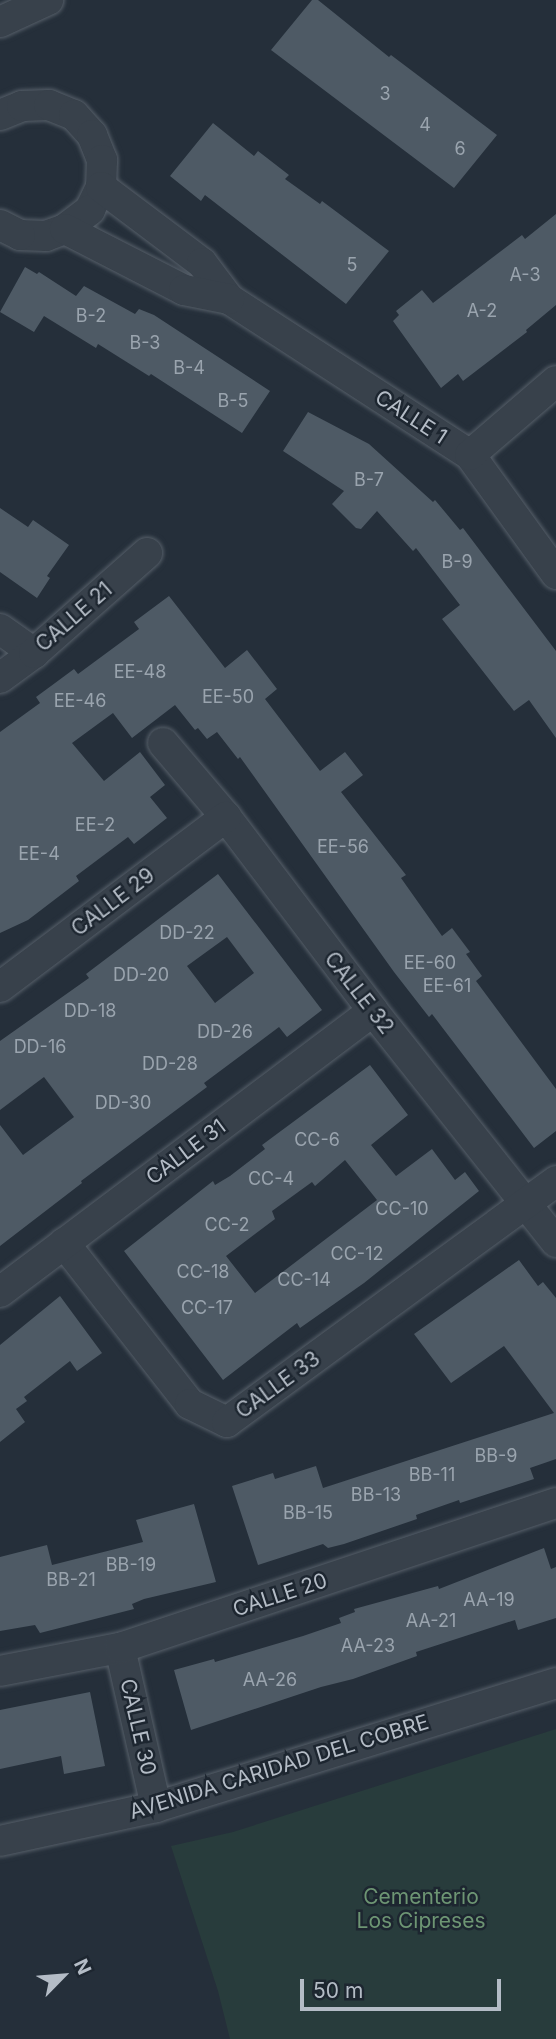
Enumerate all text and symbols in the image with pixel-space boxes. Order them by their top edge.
house number: 3 [379,83,391,105]
house number: 4 [419,114,431,136]
house number: 6 [454,138,466,160]
house number: 5 [347,254,357,276]
house number: A-3 [509,264,541,286]
house number: A-2 [467,300,497,322]
house number: B-2 [76,305,106,327]
house number: B-3 [130,332,160,354]
house number: B-4 [173,357,205,379]
street label: CALLE 1 [370,385,452,449]
house number: B-5 [218,390,248,412]
house number: B-7 [354,469,384,491]
house number: B-9 [441,551,473,573]
street label: CALLE 21 [31,577,117,657]
house number: EE-48 [114,661,166,683]
house number: EE-50 [202,686,254,708]
house number: EE-46 [54,690,106,712]
house number: EE-2 [75,814,115,836]
house number: EE-56 [317,836,369,858]
house number: EE-4 [18,843,60,865]
street label: CALLE 29 [66,863,160,941]
house number: DD-22 [159,922,215,944]
street label: CALLE 32 [319,947,399,1039]
house number: EE-60 [404,952,456,974]
house number: DD-20 [113,964,169,986]
house number: EE-61 [423,975,471,997]
house number: DD-18 [64,1000,116,1022]
house number: DD-26 [197,1021,253,1043]
house number: DD-16 [14,1036,66,1058]
house number: DD-28 [142,1053,198,1075]
house number: DD-30 [95,1092,151,1114]
street label: CALLE 31 [141,1114,231,1190]
house number: CC-6 [294,1129,340,1151]
house number: CC-4 [248,1168,294,1190]
house number: CC-10 [375,1198,429,1220]
house number: CC-2 [205,1214,249,1236]
house number: CC-12 [331,1243,383,1265]
house number: CC-18 [176,1261,230,1283]
house number: CC-14 [277,1269,331,1291]
house number: CC-17 [181,1297,233,1319]
street label: CALLE 33 [231,1346,325,1424]
house number: BB-9 [475,1445,517,1467]
house number: BB-11 [409,1464,455,1486]
house number: BB-13 [351,1484,401,1506]
house number: BB-15 [283,1502,333,1524]
house number: BB-19 [106,1554,156,1576]
street label: CALLE 20 [230,1568,330,1622]
house number: BB-21 [46,1569,96,1591]
house number: AA-19 [463,1589,515,1611]
house number: AA-21 [406,1610,456,1632]
house number: AA-23 [341,1635,395,1657]
house number: AA-26 [243,1669,297,1691]
street label: CALLE 30 [115,1676,161,1778]
street label: AVENIDA CARIDAD DEL COBRE [126,1709,432,1825]
park label: Cementerio Los Cipreses [357,1884,485,1934]
north arrow [28,1941,98,2011]
text: N [69,1955,96,1978]
scale bar [304,1966,505,2010]
text: 50 m [313,1978,363,2003]

